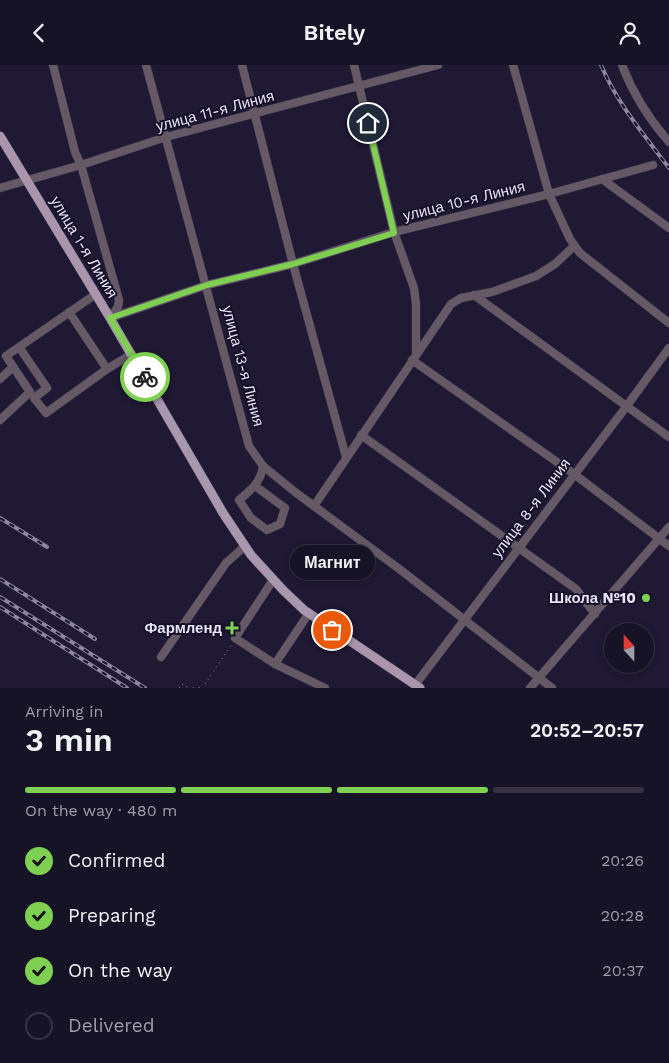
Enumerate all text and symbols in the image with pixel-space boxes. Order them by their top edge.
icon: back [25,19,53,47]
icon: person [616,19,644,47]
text: Bitely [304,20,365,45]
street label: улица 11-я Линия [154,87,276,135]
pin [347,102,389,144]
icon: home [354,109,382,137]
street label: улица 10-я Линия [401,177,527,225]
street label: улица 1-я Линия [46,193,122,301]
street label: улица 13-я Линия [218,304,268,428]
courier [120,352,170,402]
icon: bike [131,363,159,391]
street label: улица 8-я Линия [488,455,574,561]
callout: Магнит [290,545,374,580]
text: Магнит [304,553,361,572]
place label: Школа №10 [549,589,636,607]
marker: Школа №10 [640,592,652,604]
pin [311,609,353,651]
icon: bag [318,616,346,644]
place label: Фармленд [145,619,222,637]
marker: Фармленд [226,622,238,634]
north arrow [604,623,654,673]
map controls [604,623,654,673]
text: Arriving in [25,702,103,721]
text: 20:52–20:57 [530,719,644,742]
text: 3 min [25,721,113,759]
text: On the way · 480 m [25,801,177,820]
icon: check [25,847,53,875]
text: Confirmed [68,849,165,872]
text: 20:26 [601,851,644,870]
icon: check [25,902,53,930]
text: Preparing [68,904,155,927]
text: 20:28 [601,906,644,925]
icon: check [25,957,53,985]
text: On the way [68,959,172,982]
text: 20:37 [602,961,644,980]
text: Delivered [68,1014,155,1037]

